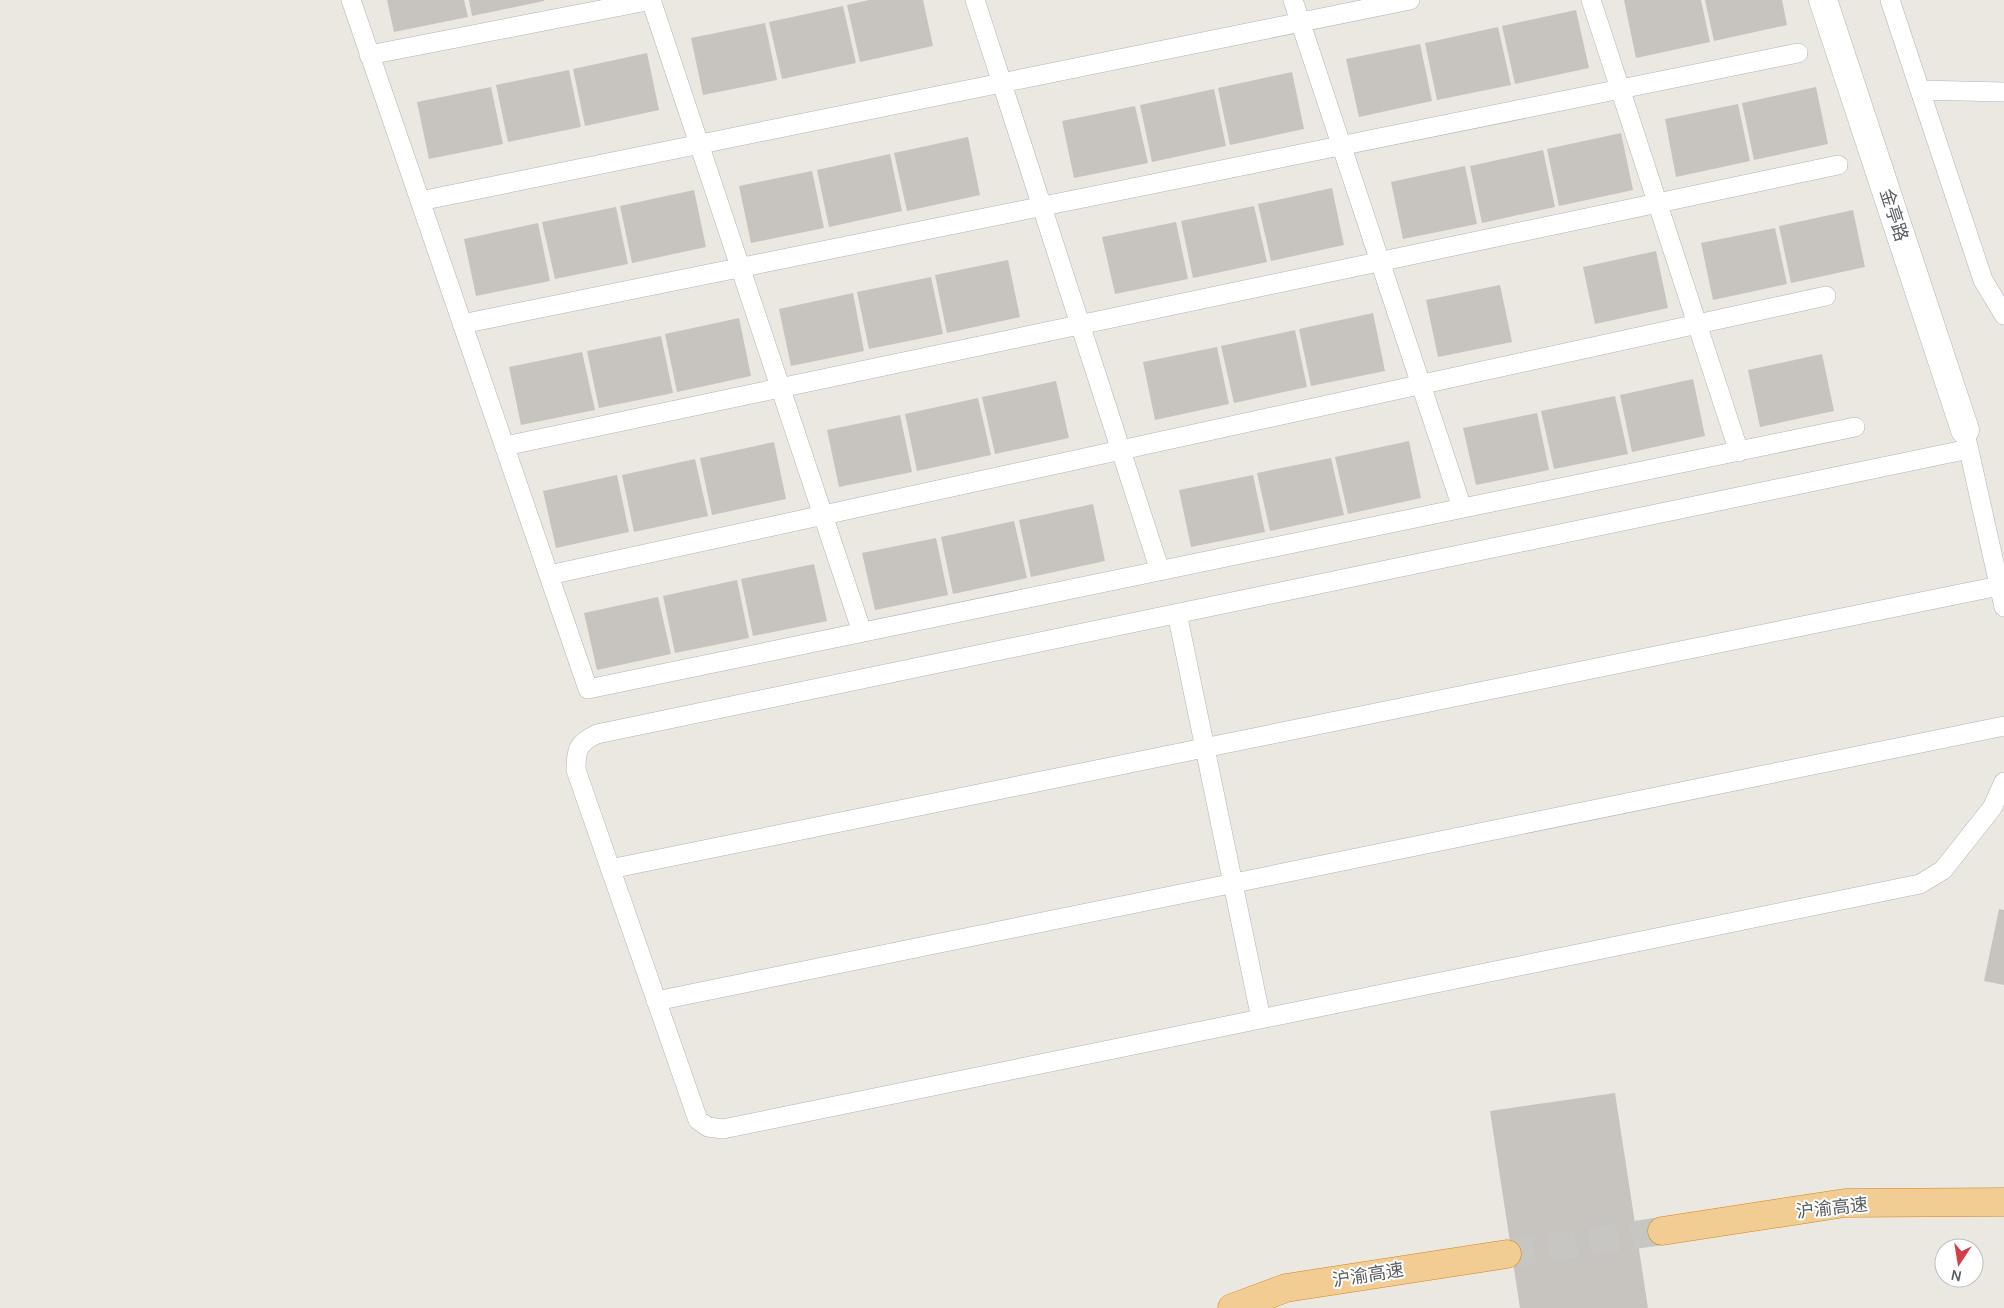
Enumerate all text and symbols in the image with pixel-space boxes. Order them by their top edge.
street label: 金亭路 [1875,185,1915,244]
street label: 沪渝高速 [1795,1191,1869,1223]
north arrow [1934,1238,1984,1288]
street label: 沪渝高速 [1330,1257,1405,1291]
text: N [1949,1266,1963,1287]

